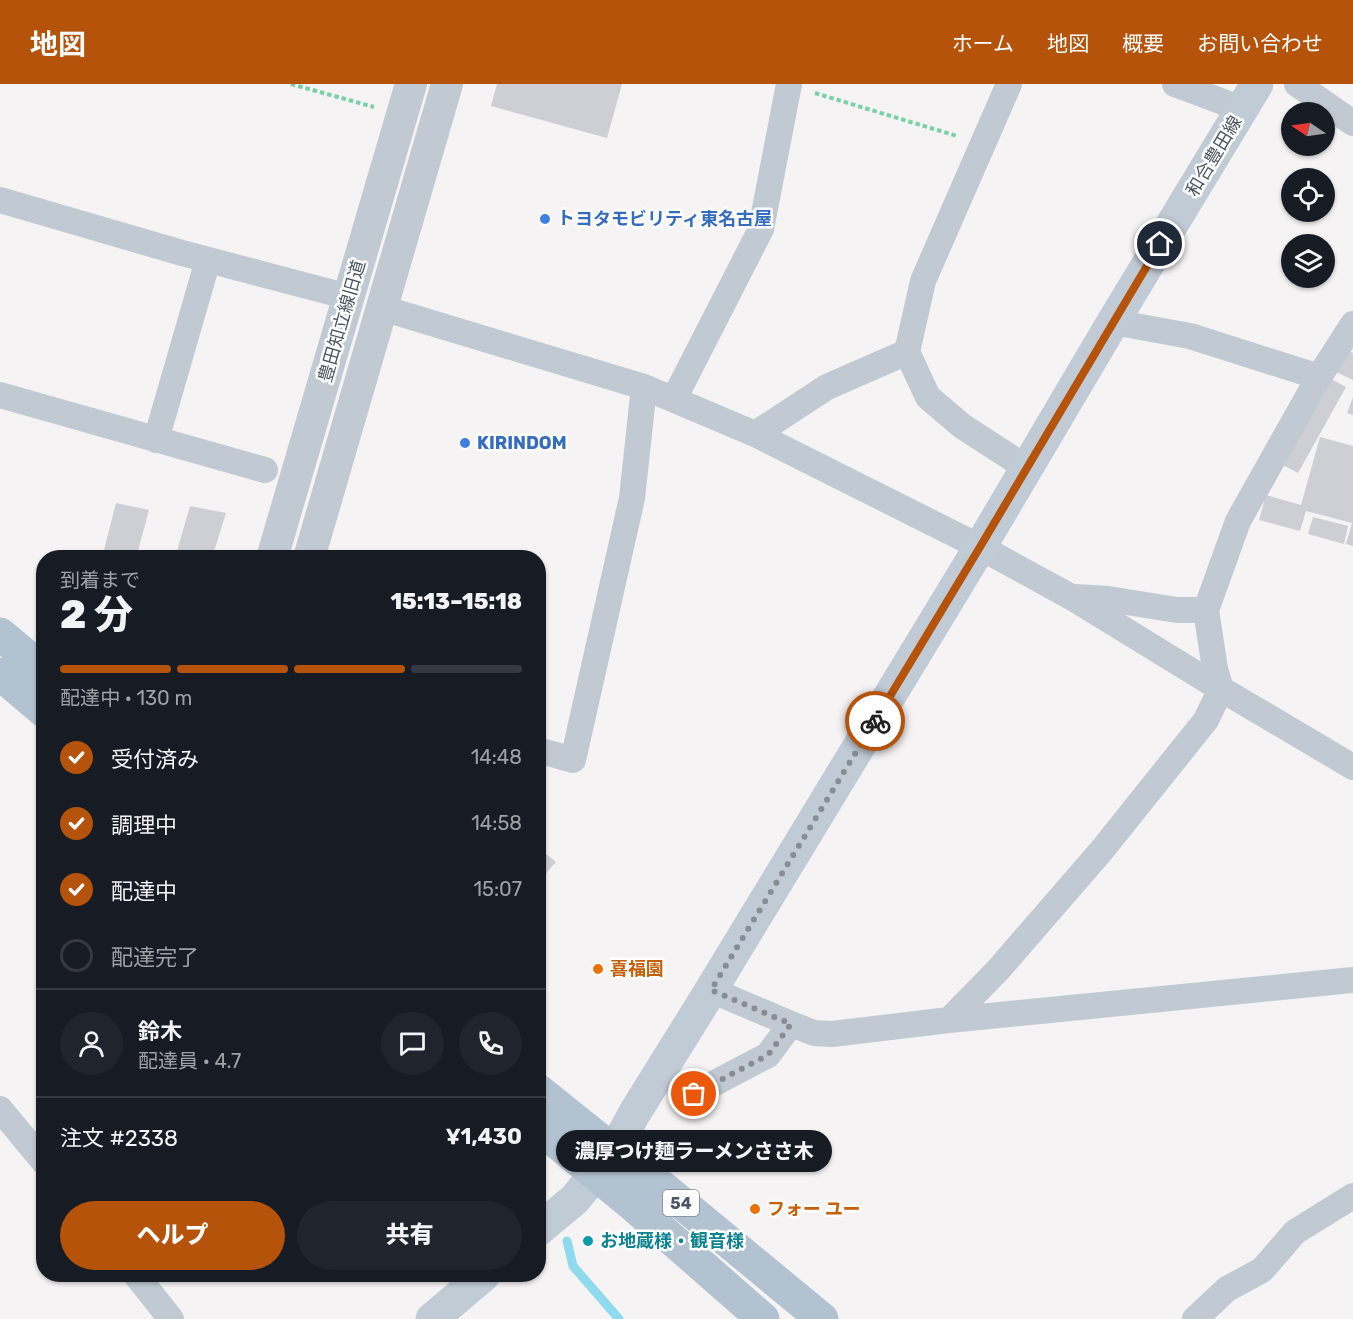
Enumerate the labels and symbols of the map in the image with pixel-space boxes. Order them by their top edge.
north arrow [1281,102,1335,156]
street label: 和合豊田線 [1181,112,1247,200]
place label: トヨタモビリティ東名古屋 [557,208,772,230]
marker: トヨタモビリティ東名古屋 [538,212,552,226]
pin [1134,218,1185,269]
street label: 豊田知立線旧道 [314,257,370,385]
place label: KIRINDOM [477,432,567,454]
marker: KIRINDOM [458,436,472,450]
courier [845,691,905,751]
place label: 喜福園 [610,958,664,980]
marker: 喜福園 [591,962,605,976]
pin [668,1068,719,1119]
callout: 濃厚つけ麺ラーメンささ木 [556,1130,832,1172]
road number: 54 [663,1190,699,1216]
place label: フォー ユー [767,1198,861,1220]
marker: フォー ユー [748,1202,762,1216]
place label: お地蔵様・観音様 [600,1230,744,1252]
marker: お地蔵様・観音様 [581,1234,595,1248]

